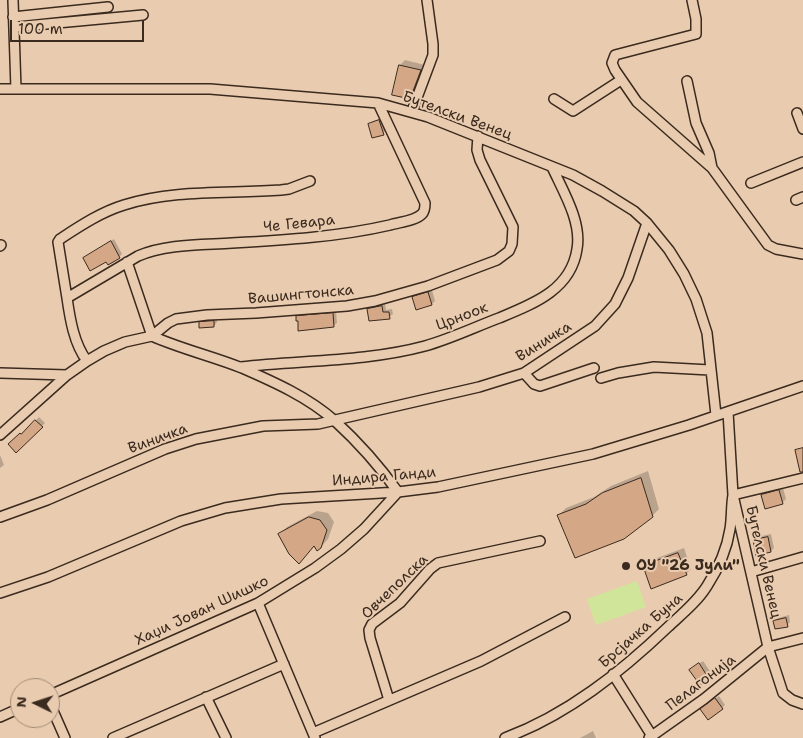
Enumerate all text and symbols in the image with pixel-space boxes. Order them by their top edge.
scale bar [12,10,146,42]
text: 100 m [18,19,63,39]
street label: Бутелски Венец [400,88,514,144]
street label: Че Гевара [262,211,336,237]
street label: Вашингтонска [247,281,355,309]
street label: Црноок [433,299,491,335]
street label: Виничка [513,318,575,366]
street label: Виничка [126,420,190,458]
street label: Индира Ганди [331,463,437,491]
street label: Бутелски Венец [741,504,785,620]
street label: Овчеполска [358,551,432,623]
place label: ОУ "26 Јули" [636,557,740,575]
marker: ОУ "26 Јули" [620,560,632,572]
street label: Хаџи Јован Шишко [132,572,272,650]
street label: Брсјачка Буна [595,590,687,672]
street label: Пелагонија [663,651,739,715]
north arrow [10,678,60,728]
text: N [12,696,30,708]

